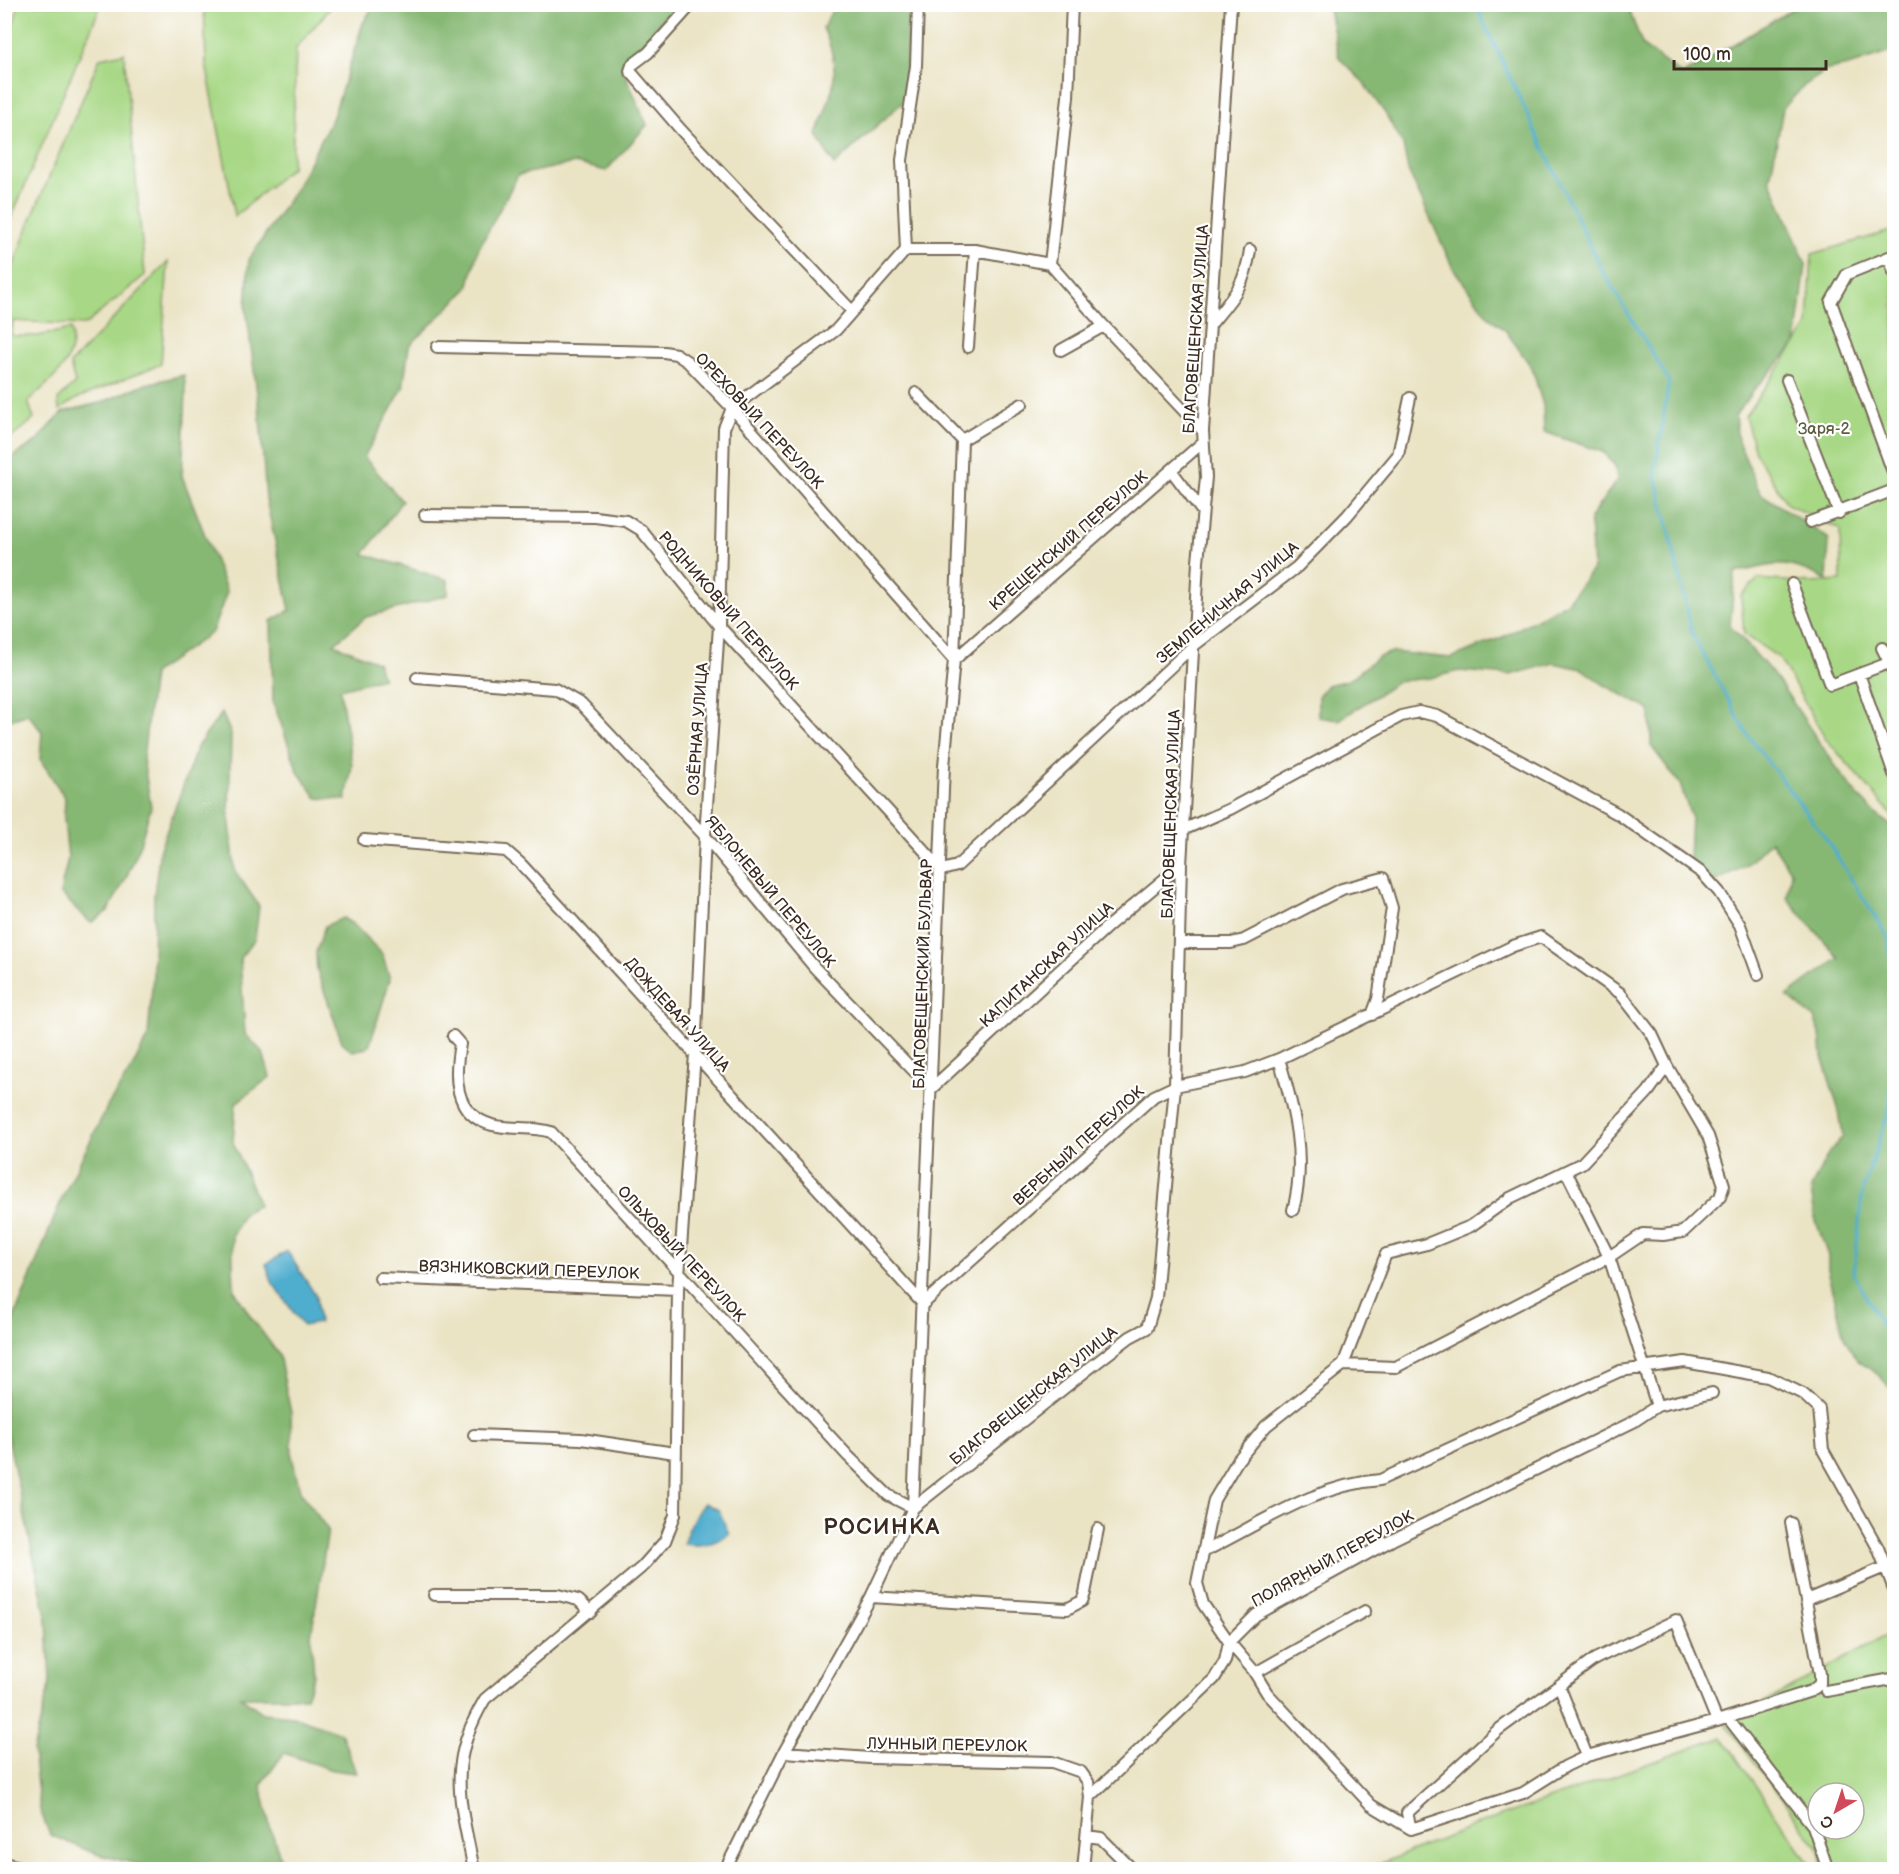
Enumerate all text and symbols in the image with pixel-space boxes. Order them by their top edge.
scale bar [1674,33,1826,71]
text: 100 m [1683,44,1731,65]
street label: БЛАГОВЕЩЕНСКАЯ УЛИЦА [1180,224,1213,434]
street label: ОРЕХОВЫЙ ПЕРЕУЛОК [691,349,827,493]
park label: Заря-2 [1798,420,1851,439]
street label: КРЕЩЕНСКИЙ ПЕРЕУЛОК [986,467,1152,615]
street label: РОДНИКОВЫЙ ПЕРЕУЛОК [654,528,802,695]
street label: ЗЕМЛЕНИЧНАЯ УЛИЦА [1153,538,1303,668]
street label: ОЗЁРНАЯ УЛИЦА [683,662,713,796]
street label: БЛАГОВЕЩЕНСКАЯ УЛИЦА [1158,709,1185,919]
street label: ЯБЛОНЕВЫЙ ПЕРЕУЛОК [701,812,839,972]
street label: БЛАГОВЕЩЕНСКИЙ БУЛЬВАР [910,859,937,1089]
street label: КАПИТАНСКАЯ УЛИЦА [976,898,1118,1032]
street label: ДОЖДЕВАЯ УЛИЦА [620,954,733,1076]
street label: ВЕРБНЫЙ ПЕРЕУЛОК [1010,1082,1149,1210]
street label: ОЛЬХОВЫЙ ПЕРЕУЛОК [613,1182,749,1326]
street label: ВЯЗНИКОВСКИЙ ПЕРЕУЛОК [418,1257,640,1284]
street label: БЛАГОВЕЩЕНСКАЯ УЛИЦА [946,1323,1122,1470]
street label: ПОЛЯРНЫЙ ПЕРЕУЛОК [1248,1506,1418,1612]
district label: РОСИНКА [823,1514,941,1541]
street label: ЛУННЫЙ ПЕРЕУЛОК [866,1735,1028,1756]
north arrow [1806,1781,1866,1841]
text: С [1817,1811,1838,1832]

